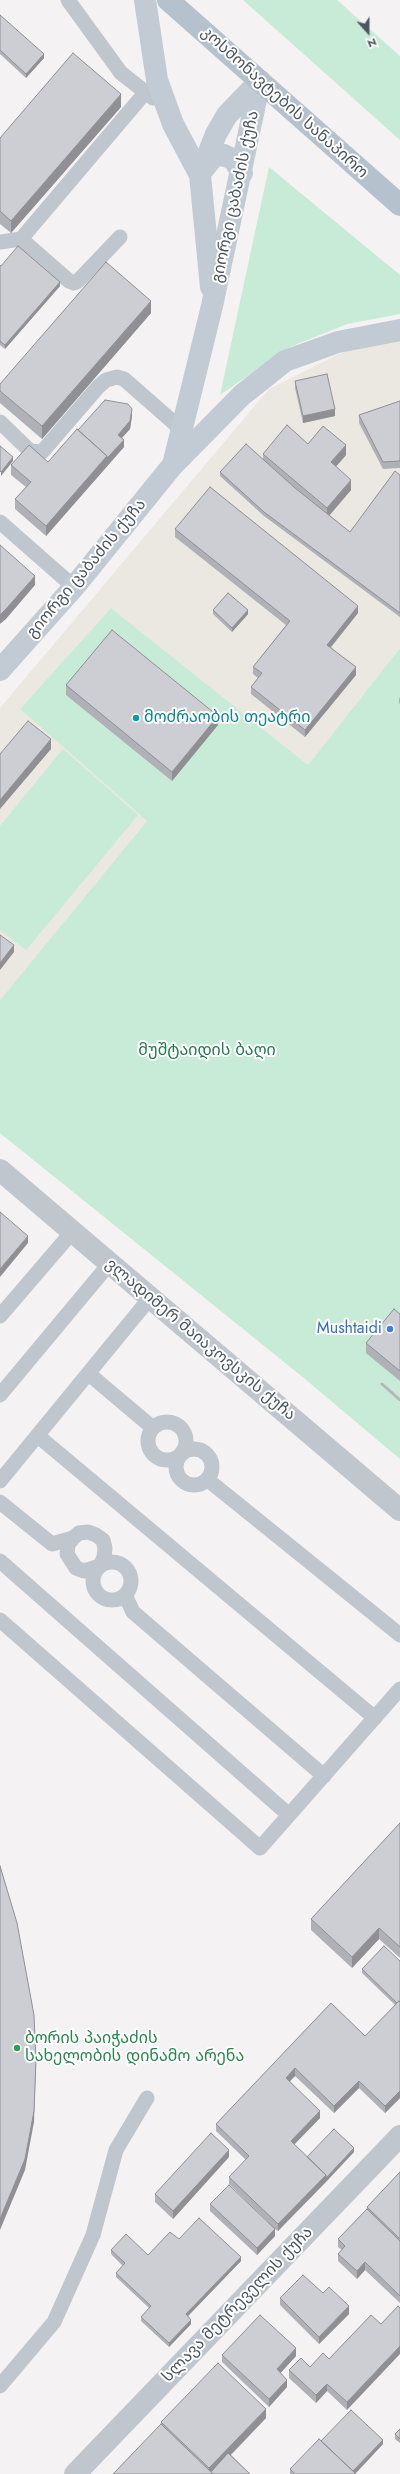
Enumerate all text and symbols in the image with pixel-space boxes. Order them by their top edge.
north arrow [348,12,388,52]
street label: კოსმონავტების სანაპირო [197,23,371,183]
text: N [365,34,379,52]
street label: გიორგი ცაბაძის ქუჩა [208,109,264,285]
street label: გიორგი ცაბაძის ქუჩა [23,496,151,642]
place label: მოძრაობის თეატრი [144,708,310,728]
marker: მოძრაობის თეატრი [131,713,141,723]
park label: მუშტაიდის ბაღი [138,1041,276,1061]
street label: ვლადიმერ მაიაკოვსკის ქუჩა [101,1255,299,1425]
place label: Mushtaidi [317,1319,382,1339]
marker: Mushtaidi [385,1324,395,1334]
place label: ბორის პაიჭაძის სახელობის დინამო არენა [25,2029,244,2067]
marker: ბორის პაიჭაძის სახელობის დინამო არენა [12,2043,22,2053]
street label: სლავა მეტრეველის ქუჩა [159,2223,317,2387]

